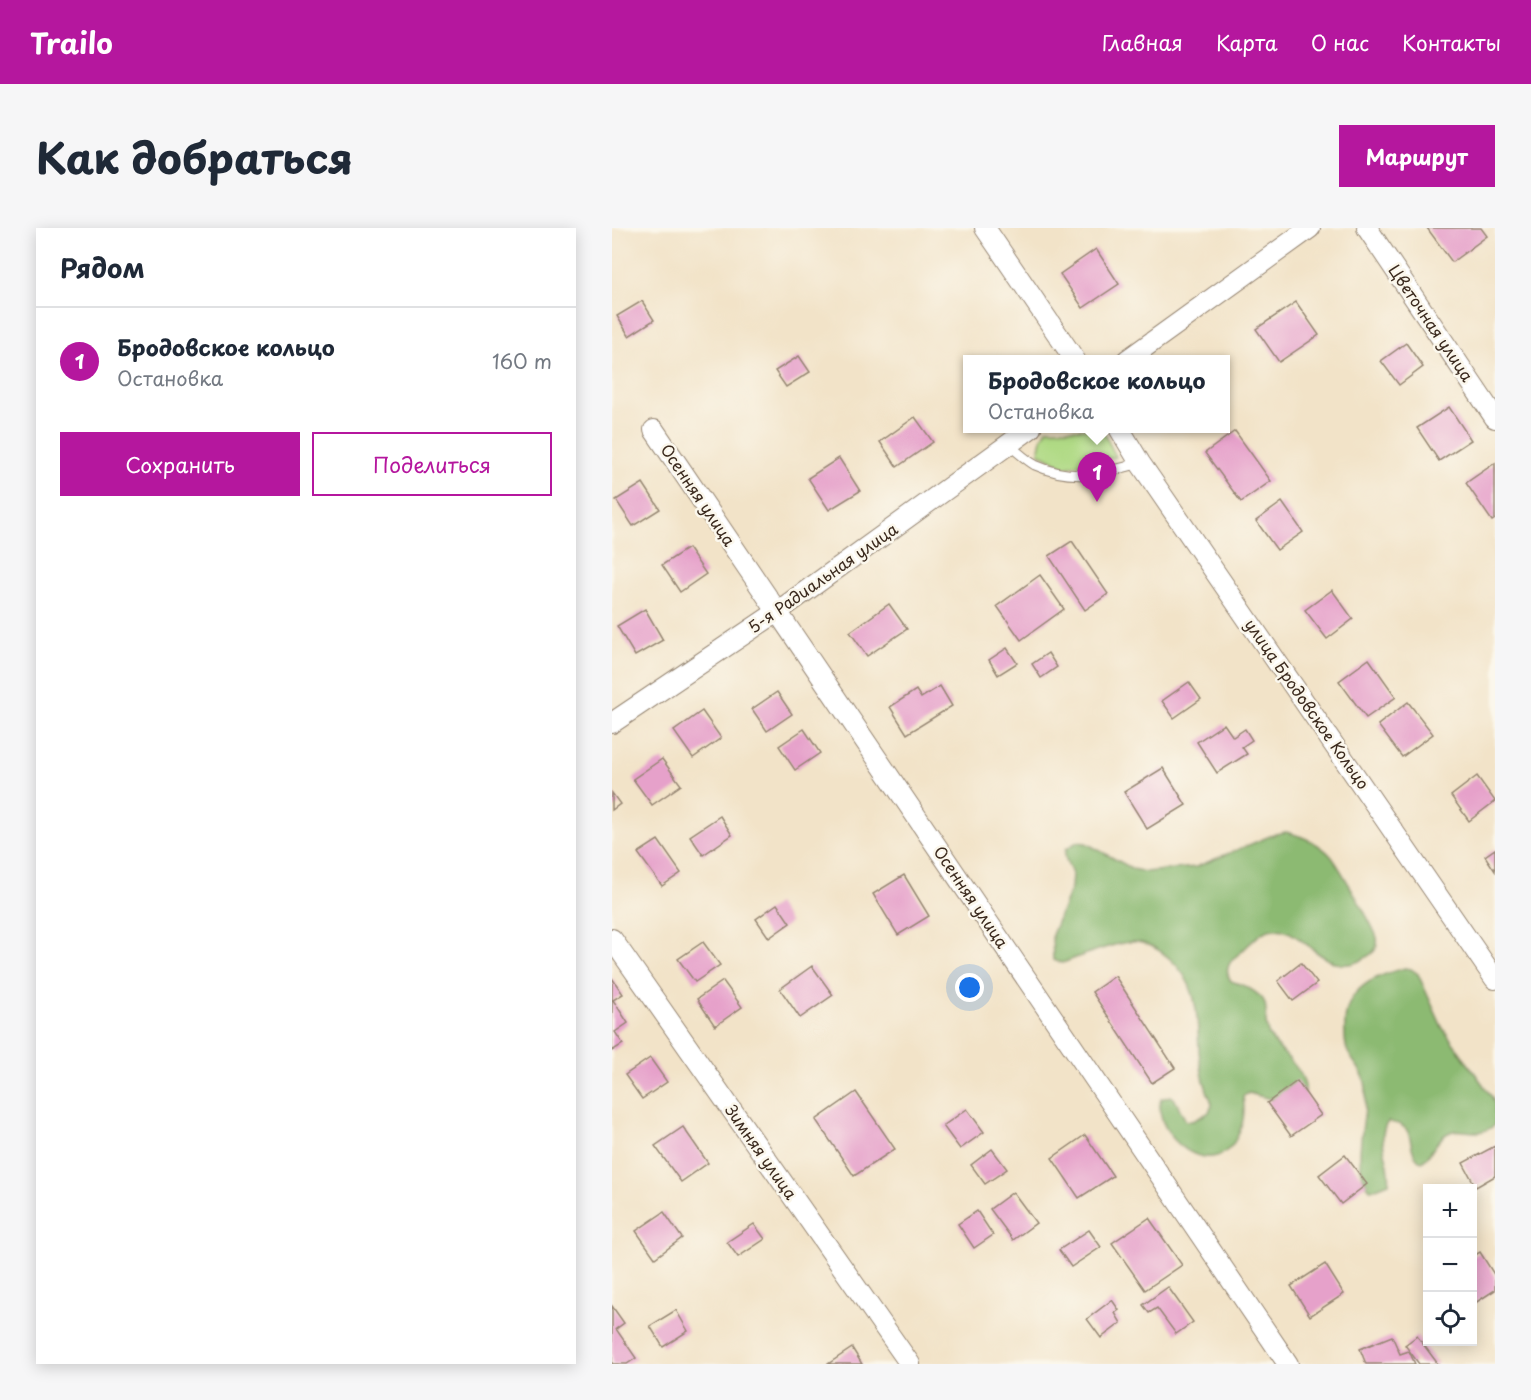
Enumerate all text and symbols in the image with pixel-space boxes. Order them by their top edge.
text: Trailo [30,21,113,64]
text: Главная [1102,26,1183,58]
text: Карта [1216,26,1278,58]
text: О нас [1311,26,1369,58]
text: Контакты [1402,26,1501,58]
text: Как добраться [36,125,353,188]
button: Маршрут [1339,125,1495,187]
text: Рядом [60,248,145,287]
street label: Цветочная улица [1384,259,1480,386]
text: Бродовское кольцо [117,330,335,363]
text: 1 [75,346,84,376]
text: 160 m [492,346,552,376]
popup [963,355,1230,433]
text: Остановка [117,363,223,393]
text: Бродовское кольцо [988,363,1205,396]
text: Остановка [988,396,1094,426]
button: Сохранить [60,432,300,496]
button: Поделиться [312,432,552,496]
street label: Осенняя улица [656,439,742,550]
pin: 1 [1078,452,1116,502]
street label: 5-я Радиальная улица [743,516,902,638]
street label: улица Бродовское Кольцо [1240,613,1376,794]
street label: Осенняя улица [929,841,1015,952]
your location [955,973,984,1002]
street label: Зимняя улица [720,1099,804,1204]
map controls [1423,1184,1477,1346]
button: + [1423,1184,1477,1238]
button: − [1423,1238,1477,1292]
button: locate [1423,1292,1477,1346]

